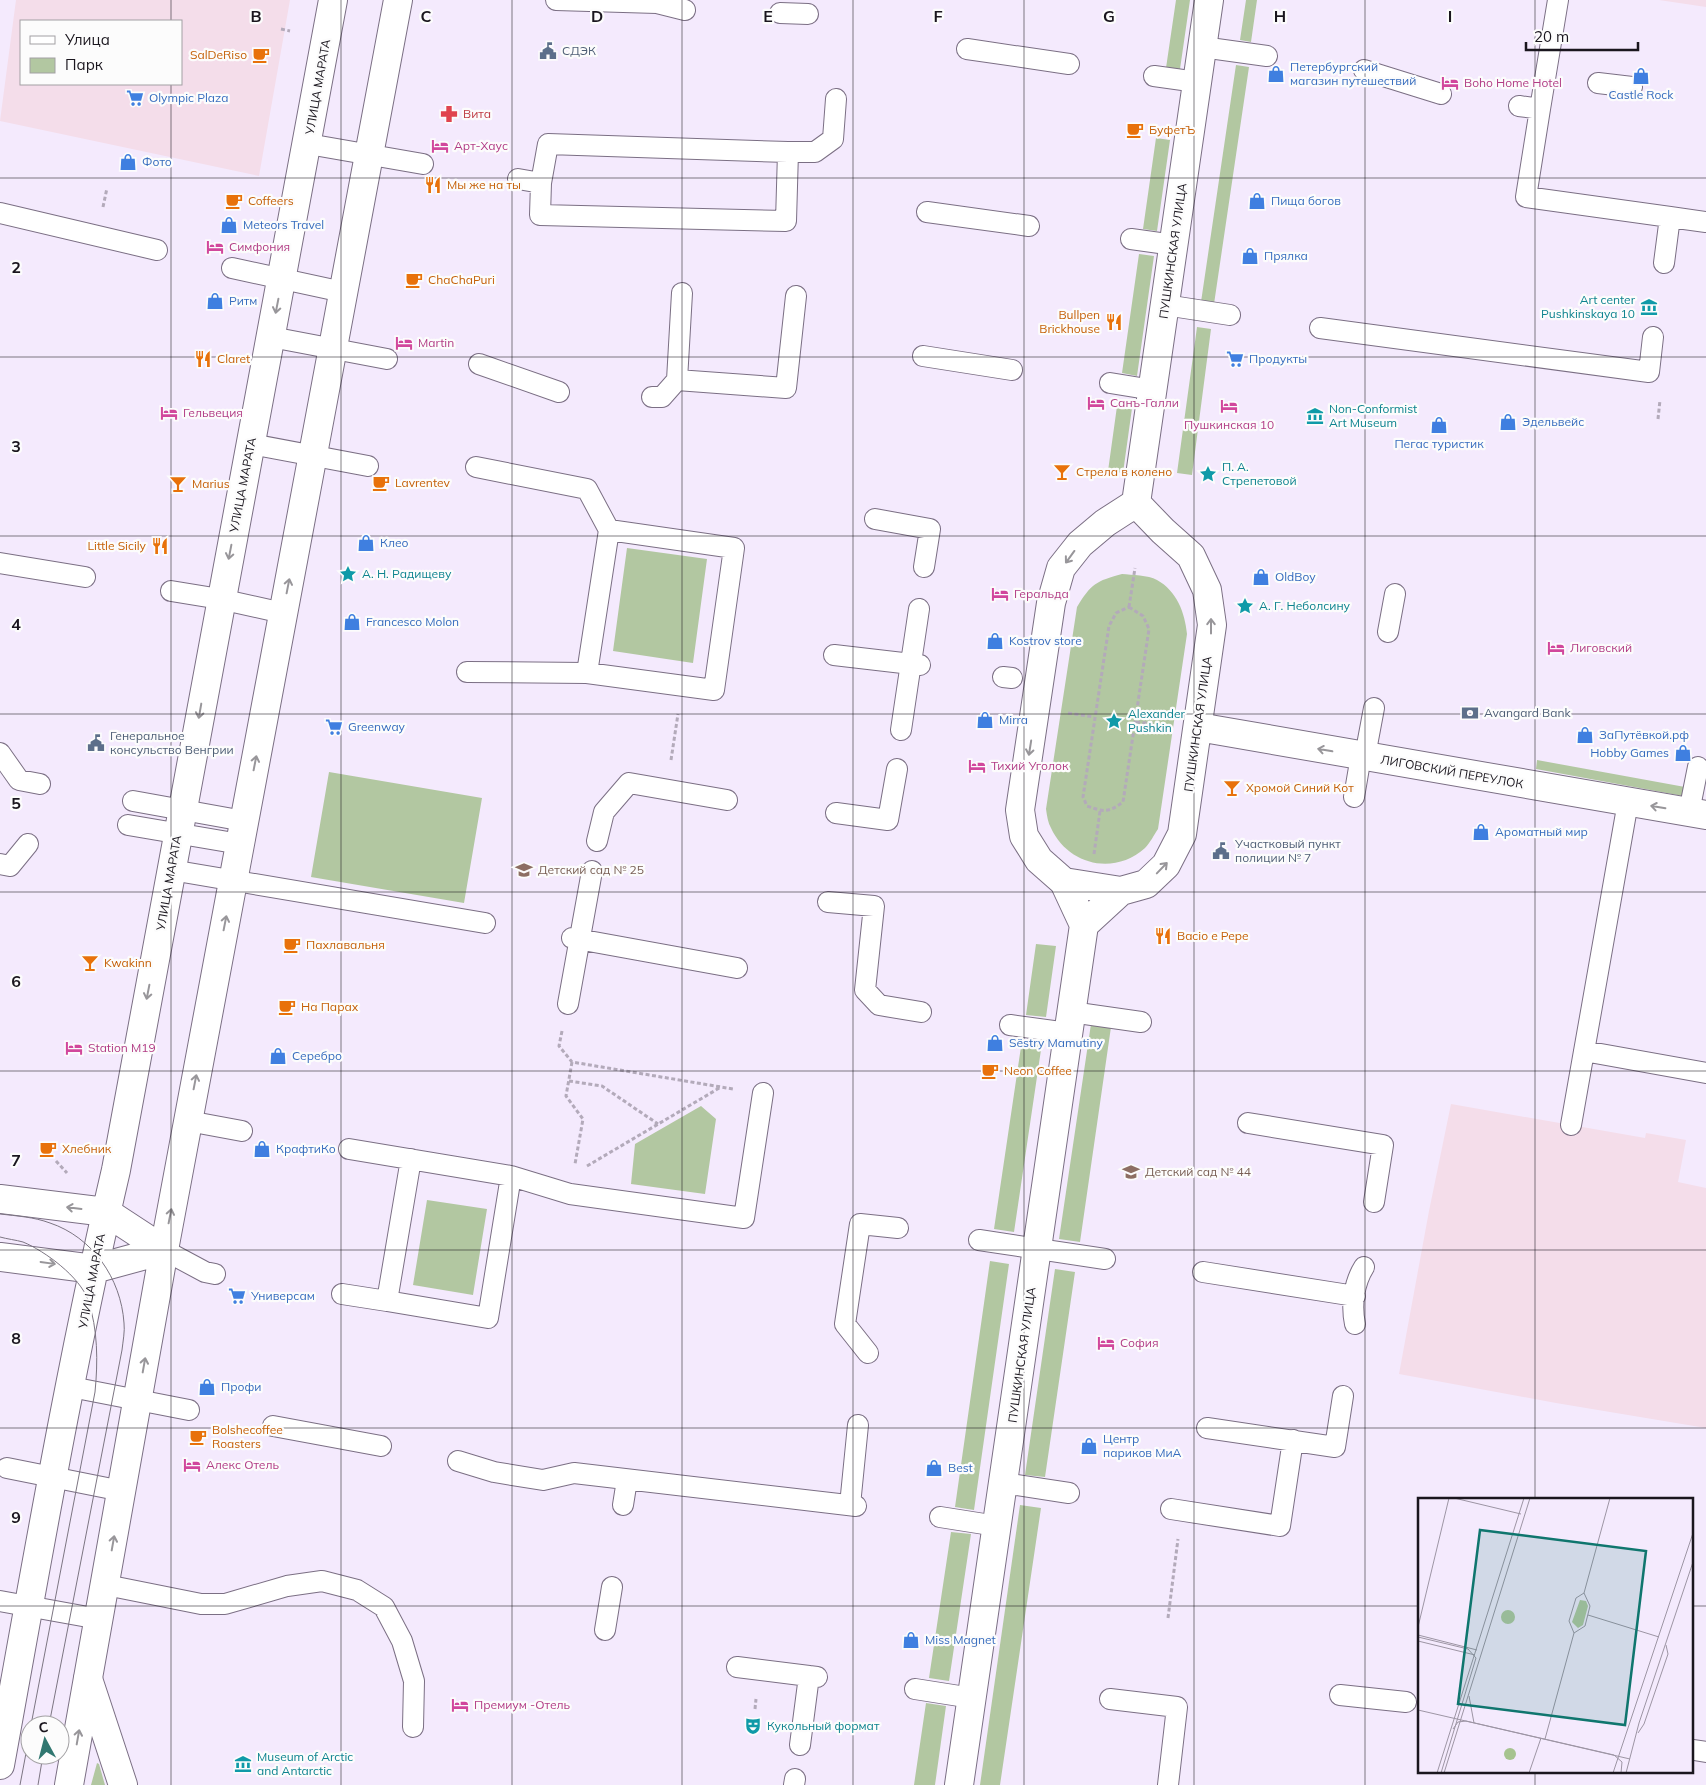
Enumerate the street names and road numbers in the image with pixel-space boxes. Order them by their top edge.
street label: УЛИЦА МАРАТА [302,38,333,137]
street label: ПУШКИНСКАЯ УЛИЦА [1156,182,1189,320]
street label: УЛИЦА МАРАТА [226,436,259,535]
street label: ПУШКИНСКАЯ УЛИЦА [1181,655,1214,793]
street label: ЛИГОВСКИЙ ПЕРЕУЛОК [1380,752,1525,791]
street label: УЛИЦА МАРАТА [153,834,184,933]
street label: УЛИЦА МАРАТА [75,1232,108,1331]
street label: ПУШКИНСКАЯ УЛИЦА [1005,1286,1038,1424]

